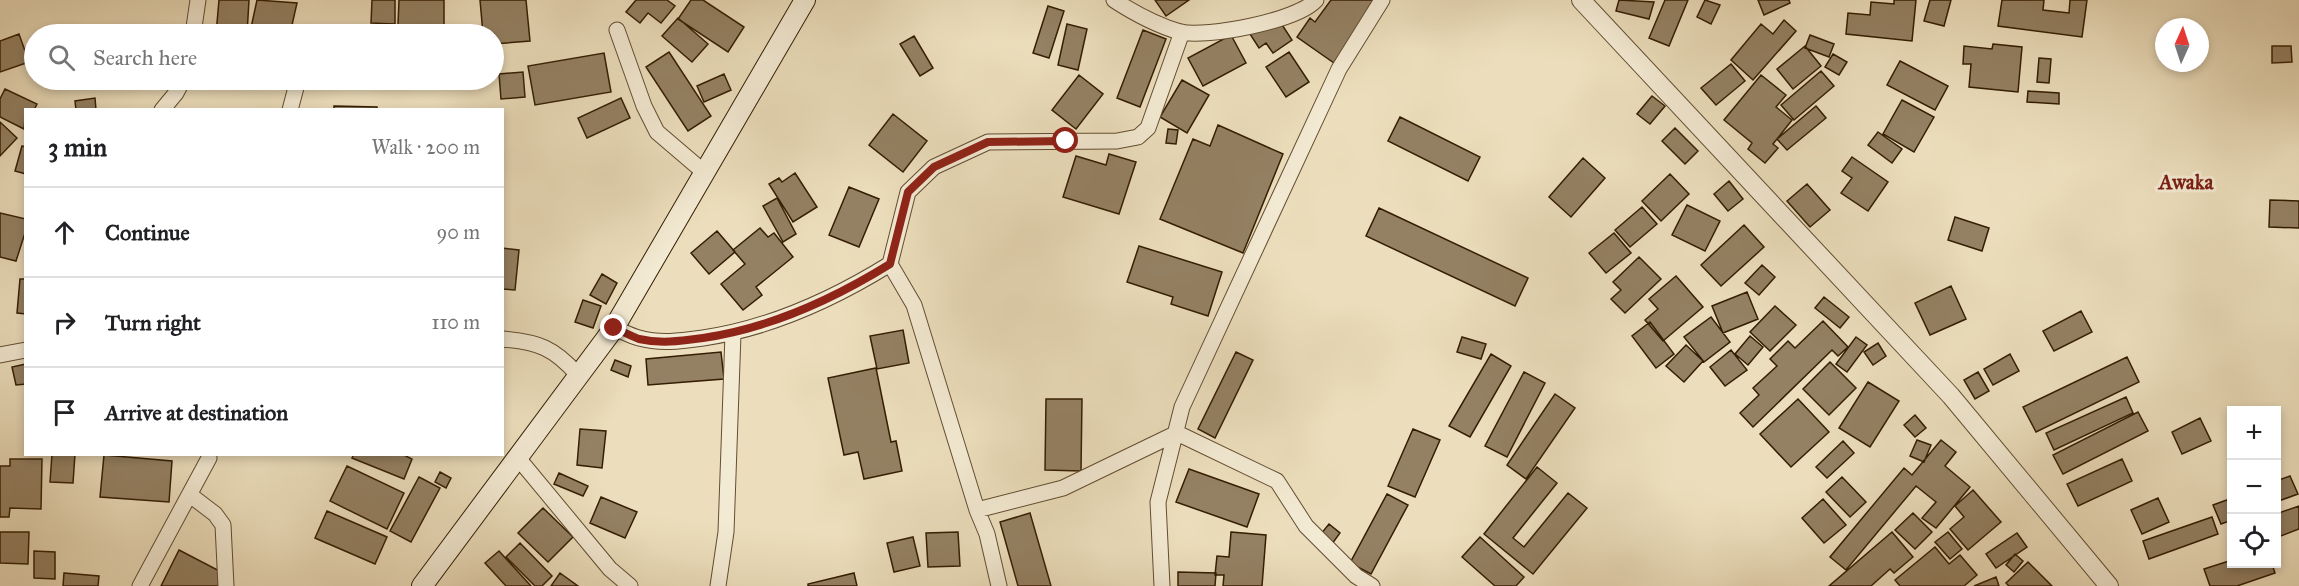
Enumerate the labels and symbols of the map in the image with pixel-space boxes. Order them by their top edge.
north arrow [2155,18,2209,72]
route start [1052,127,1078,153]
district label: Awaka [2157,169,2214,195]
route end [600,314,626,340]

